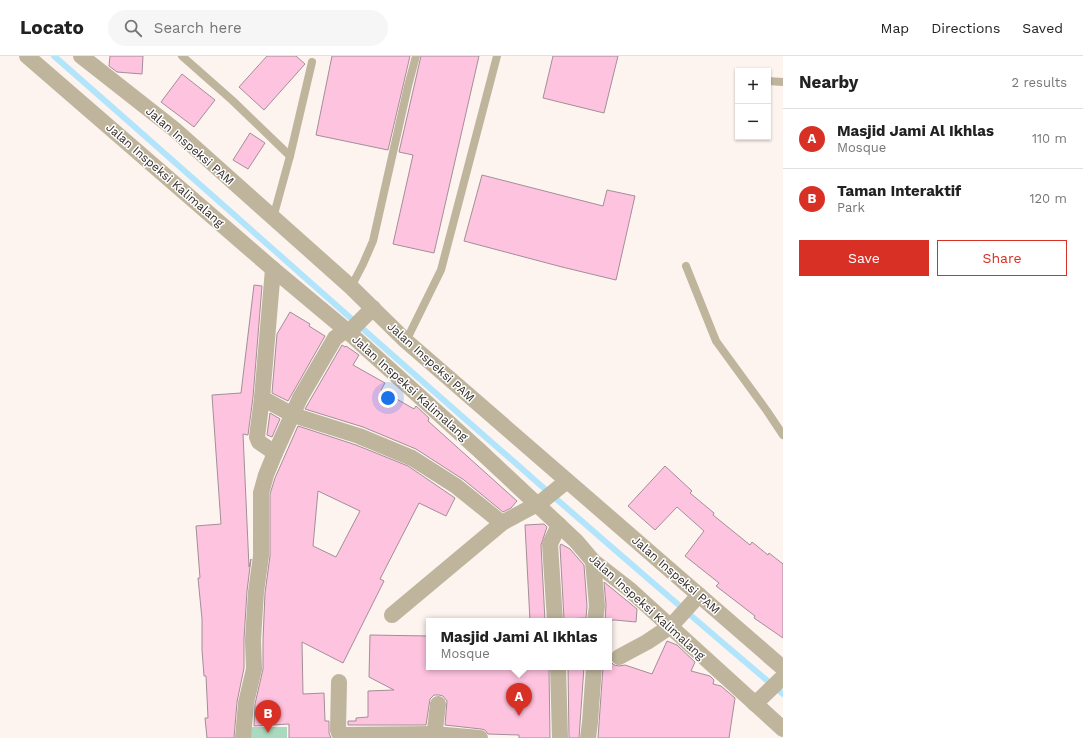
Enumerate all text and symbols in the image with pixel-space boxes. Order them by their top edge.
search box [108,10,388,46]
text: Locato [20,16,84,39]
icon: search [122,17,144,39]
text: Search here [154,19,242,37]
text: Map [881,20,909,36]
text: Directions [931,20,1000,36]
text: Saved [1022,20,1063,36]
map controls [735,68,771,140]
button: + [735,68,771,104]
text: Nearby [799,72,858,92]
text: 2 results [1012,75,1067,90]
street label: Jalan Inspeksi PAM [143,104,237,188]
button: − [735,104,771,140]
street label: Jalan Inspeksi Kalimalang [103,120,227,230]
text: Masjid Jami Al Ikhlas [837,122,994,140]
text: A [808,131,816,146]
text: 110 m [1032,131,1067,146]
text: Mosque [837,140,886,155]
text: Taman Interaktif [837,182,961,200]
text: B [808,191,816,206]
text: 120 m [1029,191,1067,206]
text: Park [837,200,865,215]
button: Save [799,240,929,276]
button: Share [937,240,1067,276]
street label: Jalan Inspeksi PAM [385,319,477,405]
street label: Jalan Inspeksi Kalimalang [349,332,471,444]
your location [378,388,398,408]
street label: Jalan Inspeksi PAM [629,533,723,617]
street label: Jalan Inspeksi Kalimalang [586,551,708,663]
popup [426,618,612,670]
text: Masjid Jami Al Ikhlas [441,628,598,646]
text: Mosque [441,646,490,661]
pin: A [506,683,532,716]
pin: B [255,700,281,733]

